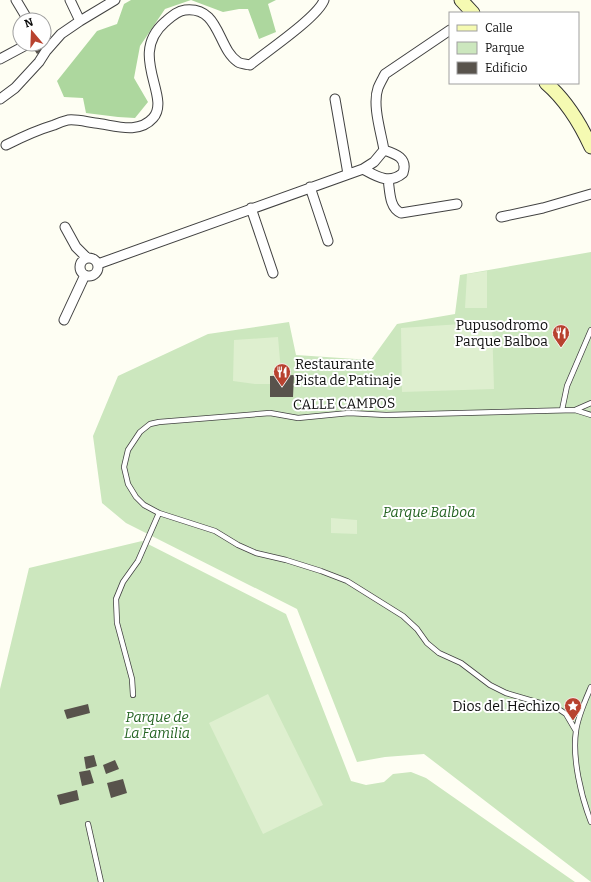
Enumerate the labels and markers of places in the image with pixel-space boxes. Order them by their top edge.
place label: Pupusodromo Parque Balboa [455,317,548,350]
restaurant icon: Pupusodromo Parque Balboa [551,323,571,348]
place label: Restaurante Pista de Patinaje [295,356,401,389]
restaurant icon: Restaurante Pista de Patinaje [272,362,292,387]
place icon: Dios del Hechizo [563,696,583,721]
place label: Dios del Hechizo [453,698,560,715]

